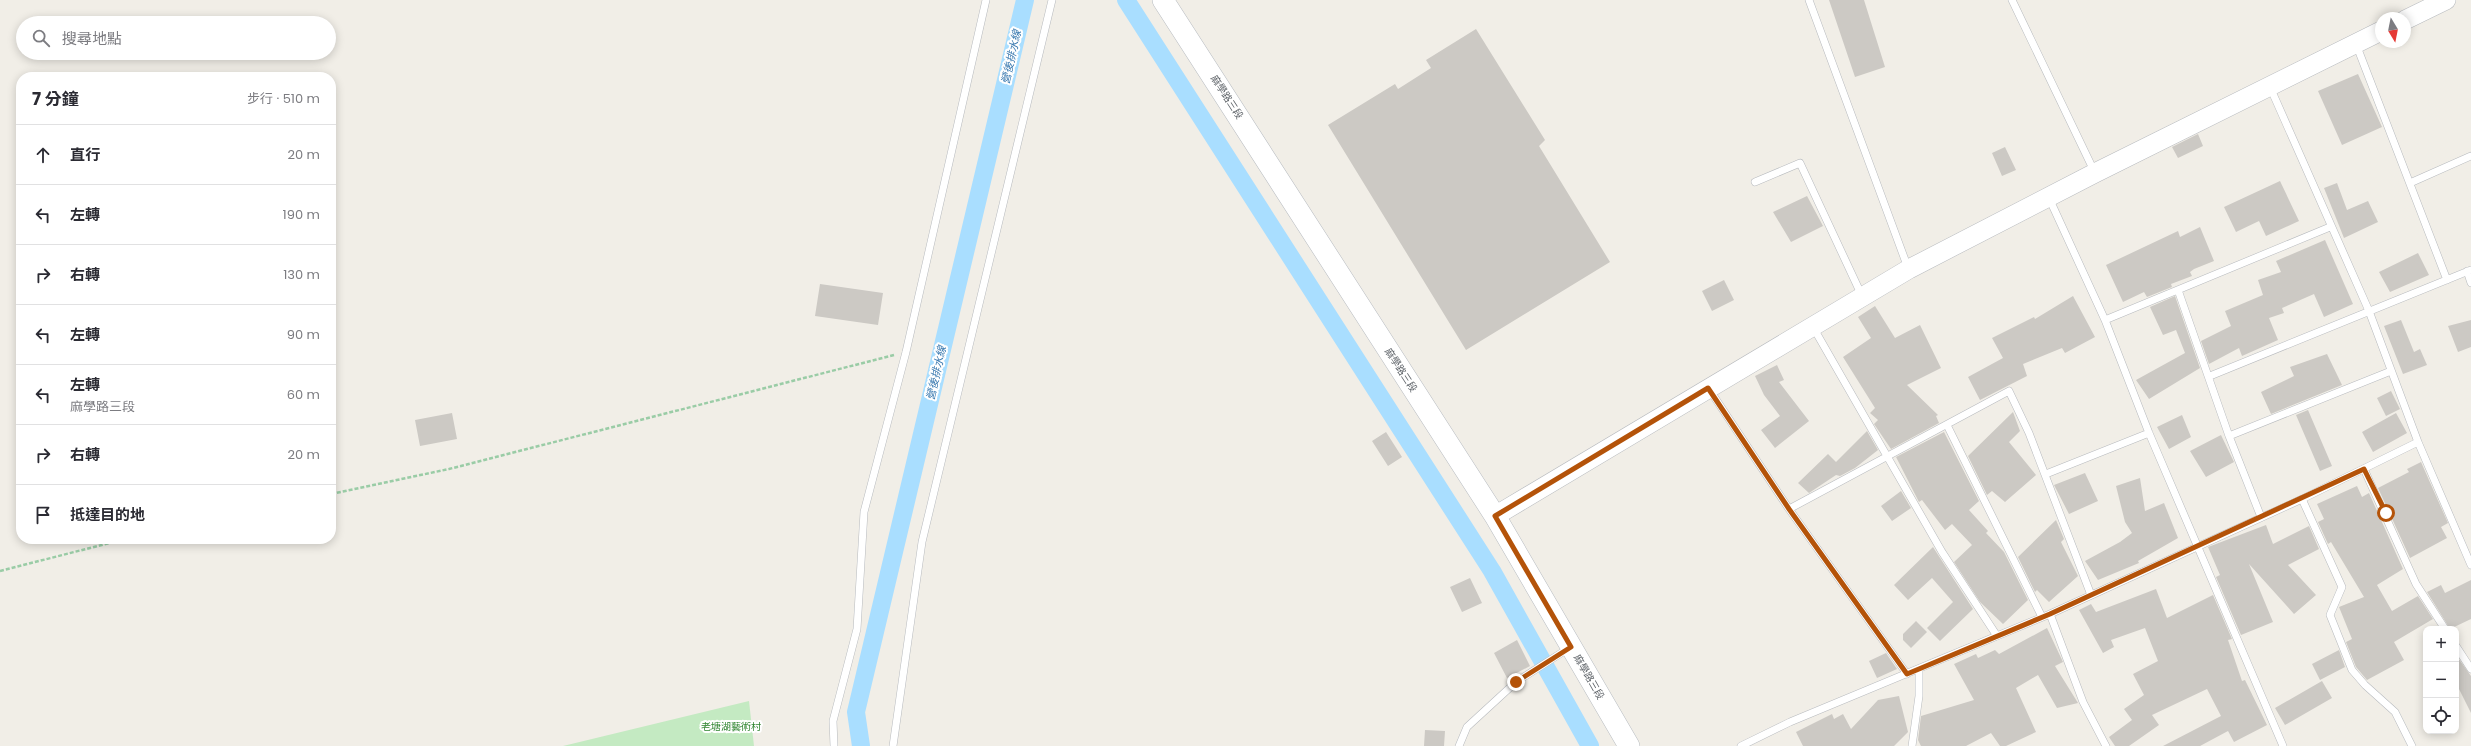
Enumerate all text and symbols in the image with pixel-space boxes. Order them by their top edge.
north arrow [2375,12,2411,48]
search box [16,16,336,60]
water label: 營後排水線 [997,26,1025,86]
icon: search [30,27,52,49]
text: 搜尋地點 [62,28,122,49]
street label: 麻學路三段 [1207,72,1247,122]
text: 7 分鐘 [32,87,79,111]
text: 步行 · 510 m [247,89,320,108]
icon: ahead [32,144,54,166]
text: 直行 [70,144,100,165]
text: 20 m [287,145,320,164]
icon: left [32,204,54,226]
text: 左轉 [70,204,100,225]
text: 190 m [283,205,320,224]
icon: right [32,264,54,286]
text: 右轉 [70,264,100,285]
text: 130 m [283,265,320,284]
icon: left [32,324,54,346]
text: 左轉 [70,324,100,345]
text: 90 m [287,325,320,344]
water label: 營後排水線 [922,342,950,402]
street label: 麻學路三段 [1381,345,1421,395]
text: 左轉 [70,374,100,395]
icon: left [32,384,54,406]
text: 60 m [287,385,320,404]
text: 麻學路三段 [70,397,135,416]
icon: right [32,444,54,466]
text: 右轉 [70,444,100,465]
text: 20 m [287,445,320,464]
icon: arrive [32,504,54,526]
text: 抵達目的地 [70,504,145,525]
route start [2377,504,2395,522]
map controls [2423,626,2459,734]
button: + [2423,626,2459,662]
street label: 麻學路三段 [1570,652,1608,702]
button: − [2423,662,2459,698]
route end [1507,673,1525,691]
button: locate [2423,698,2459,734]
park label: 老塘湖藝術村 [701,719,761,734]

